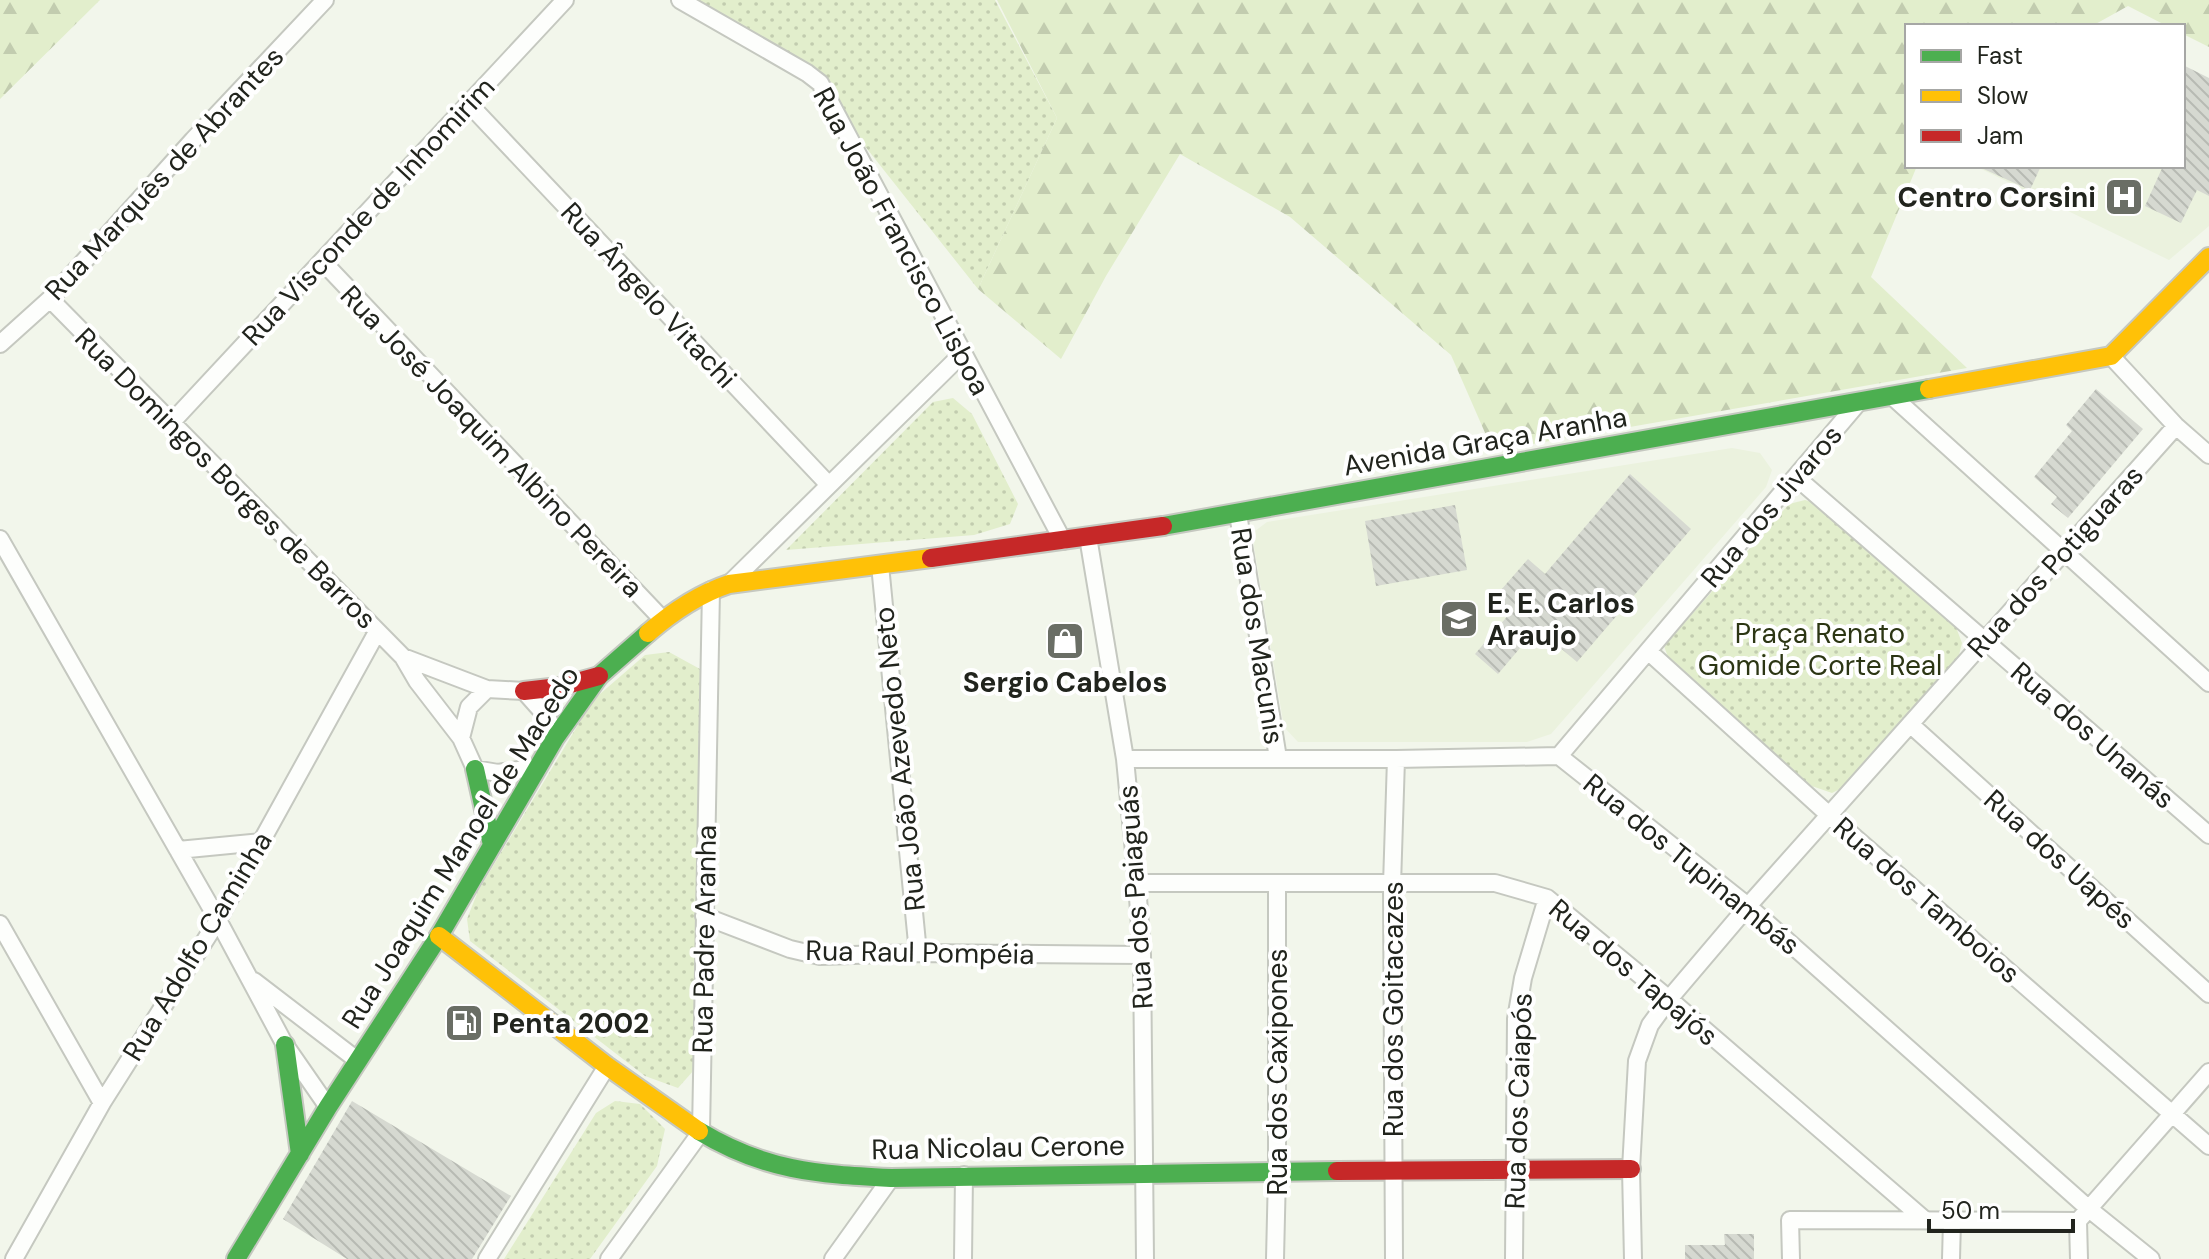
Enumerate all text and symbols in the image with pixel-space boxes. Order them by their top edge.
legend [1905,24,2185,168]
street label: Rua Marquês de Abrantes [37,39,292,308]
text: Fast [1977,40,2023,71]
street label: Rua Visconde de Inhomirim [234,69,503,354]
text: Slow [1977,80,2028,111]
street label: Rua João Francisco Lisboa [805,81,999,402]
text: Jam [1977,120,2023,151]
hospital icon: Centro Corsini [2103,176,2145,218]
place label: Centro Corsini [1897,179,2096,216]
street label: Rua Ângelo Vitachi [553,194,745,396]
street label: Rua José Joaquim Albino Pereira [332,277,651,605]
street label: Rua Domingos Borges de Barros [67,320,384,637]
street label: Avenida Graça Aranha [1340,398,1630,485]
street label: Rua dos Jivaros [1692,417,1850,595]
street label: Rua dos Potiguaras [1959,457,2152,665]
street label: Rua dos Macunis [1222,525,1293,747]
place label: E. E. Carlos Araujo [1487,585,1635,654]
school or university icon: E. E. Carlos Araujo [1438,598,1480,640]
street label: Rua João Azevedo Neto [865,605,934,913]
park label: Praça Renato Gomide Corte Real [1698,615,1942,684]
shop icon: Sergio Cabelos [1044,620,1086,662]
street label: Rua dos Unanás [2003,654,2183,817]
street label: Rua Joaquim Manoel de Macedo [333,659,588,1035]
place label: Sergio Cabelos [963,664,1167,701]
street label: Rua dos Tupinambás [1576,765,1808,963]
street label: Rua dos Uapés [1976,781,2143,937]
street label: Rua dos Paiaguás [1109,784,1162,1010]
street label: Rua dos Tamboios [1825,809,2028,992]
street label: Rua Padre Aranha [684,824,725,1054]
street label: Rua Adolfo Caminha [114,825,280,1068]
street label: Rua dos Goitacazes [1375,881,1412,1137]
street label: Rua dos Tapajós [1541,891,1726,1054]
street label: Rua Raul Pompéia [805,932,1035,973]
street label: Rua dos Caxipones [1259,948,1296,1196]
street label: Rua dos Caiapós [1496,992,1541,1210]
fuel station icon: Penta 2002 [443,1002,485,1044]
place label: Penta 2002 [492,1005,649,1042]
street label: Rua Nicolau Cerone [871,1127,1125,1168]
scale bar [1929,1183,2073,1233]
text: 50 m [1941,1195,2000,1226]

